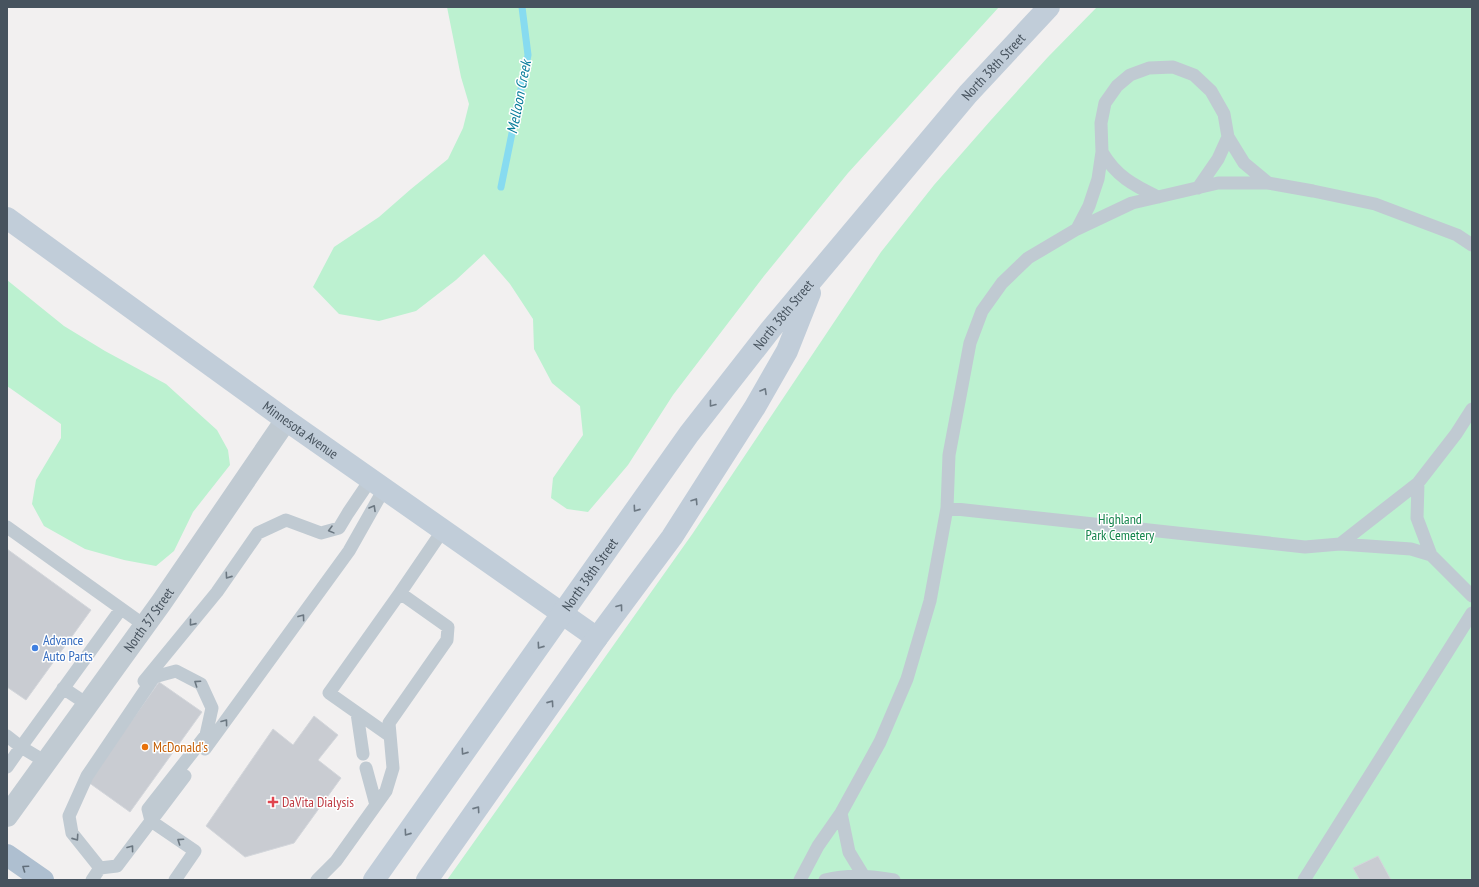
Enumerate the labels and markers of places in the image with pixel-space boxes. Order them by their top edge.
place label: Advance Auto Parts [43,631,93,665]
marker: Advance Auto Parts [30,643,40,653]
place label: McDonald's [153,738,208,756]
marker: McDonald's [140,742,150,752]
place label: DaVita Dialysis [282,793,354,811]
marker: DaVita Dialysis [267,796,279,808]

